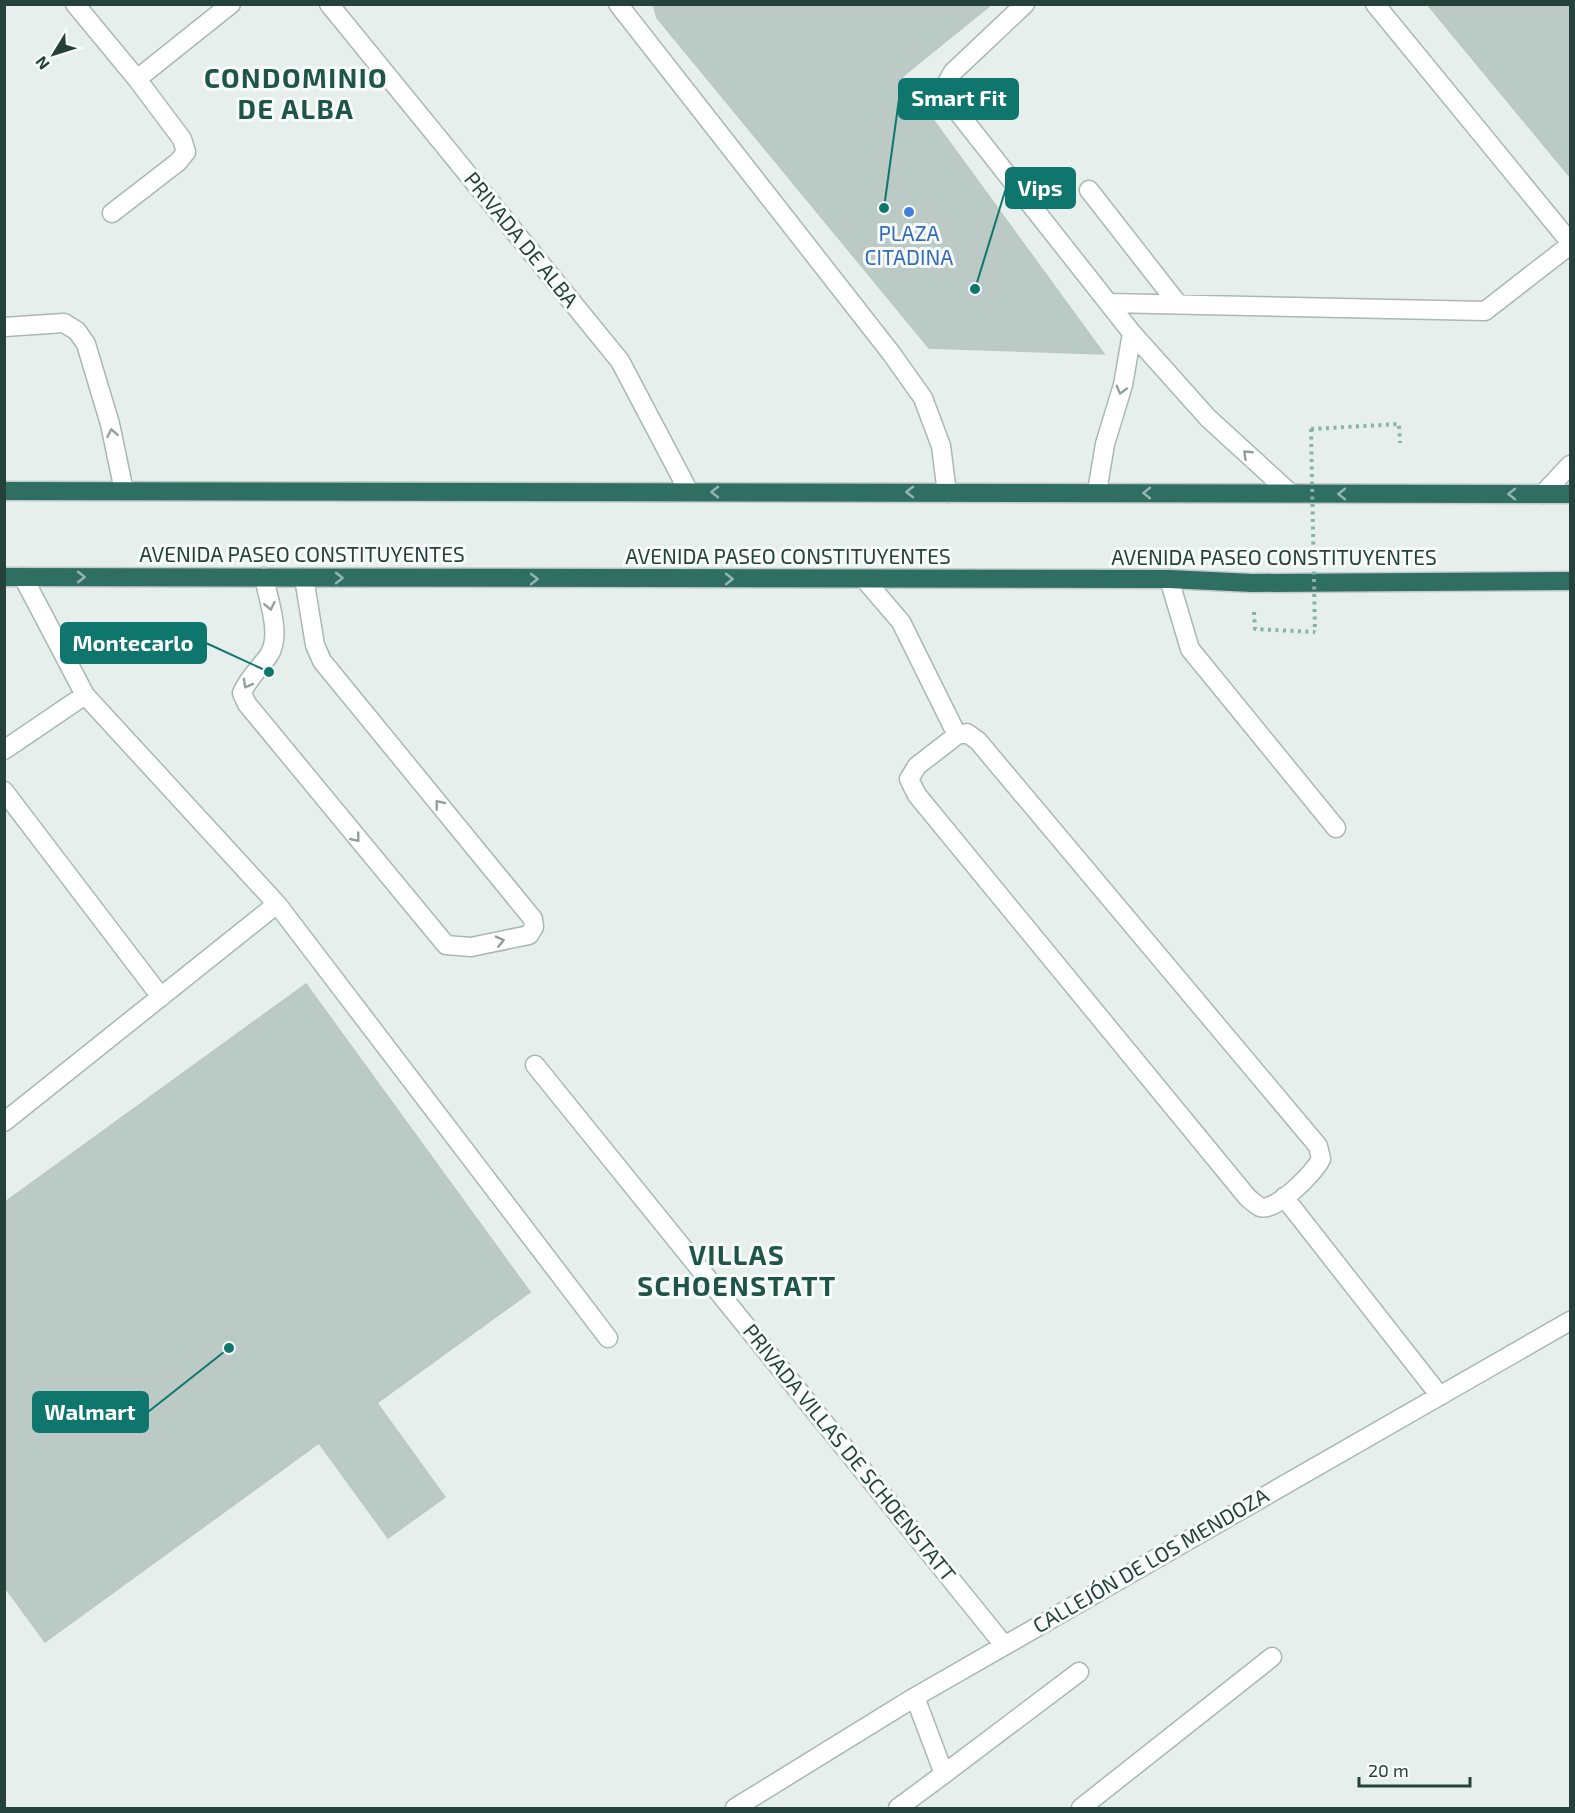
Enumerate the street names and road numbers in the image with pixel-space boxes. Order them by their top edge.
street label: PRIVADA DE ALBA [460,166,584,312]
street label: AVENIDA PASEO CONSTITUYENTES [139,541,465,566]
street label: AVENIDA PASEO CONSTITUYENTES [625,543,951,568]
street label: AVENIDA PASEO CONSTITUYENTES [1111,544,1437,569]
street label: PRIVADA VILLAS DE SCHOENSTATT [739,1318,962,1586]
street label: CALLEJÓN DE LOS MENDOZA [1028,1482,1273,1638]

